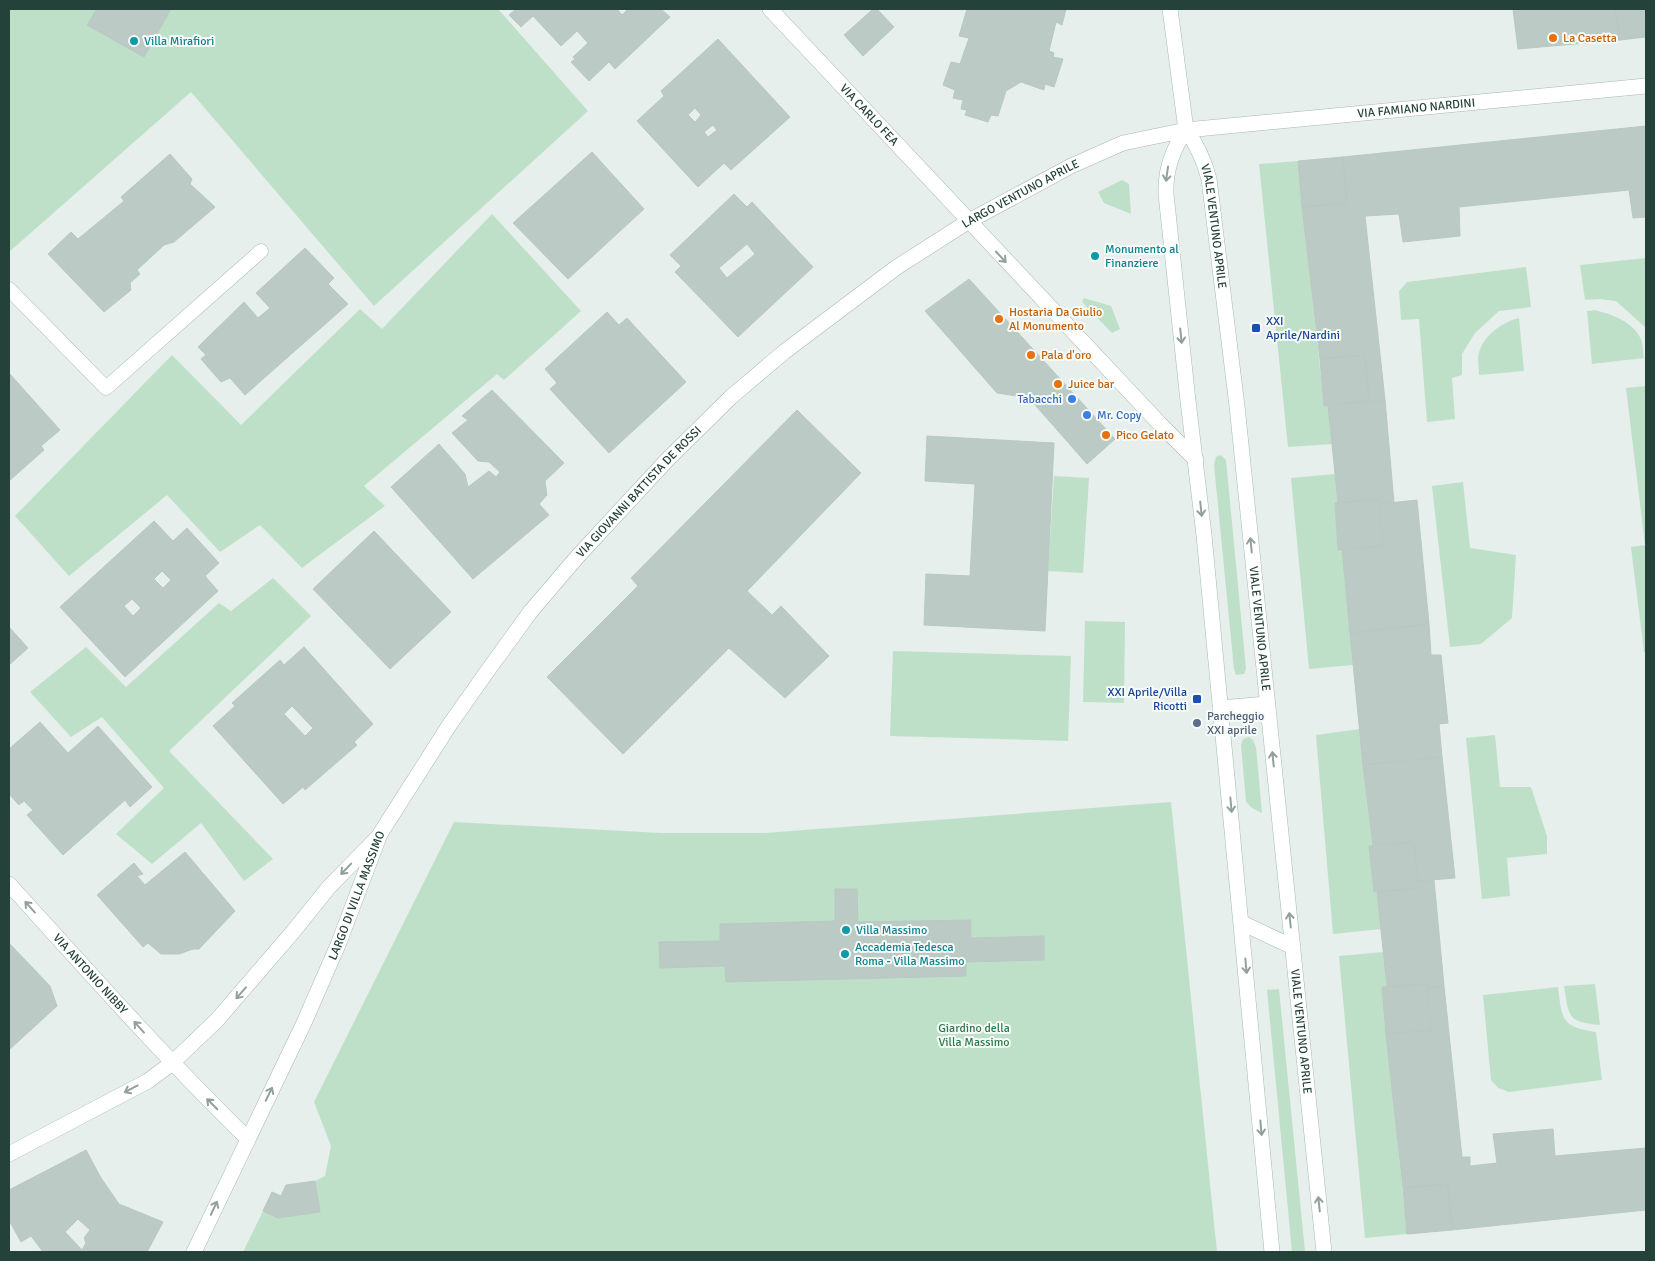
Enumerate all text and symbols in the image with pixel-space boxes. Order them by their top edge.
place label: La Casetta [1563,31,1617,46]
marker: La Casetta [1547,32,1559,44]
place label: Villa Mirafiori [144,34,214,49]
marker: Villa Mirafiori [128,35,140,47]
street label: VIA CARLO FEA [836,81,902,149]
street label: VIA FAMIANO NARDINI [1357,95,1476,122]
street label: LARGO VENTUNO APRILE [959,156,1082,232]
street label: VIALE VENTUNO APRILE [1197,162,1229,290]
one-way arrow [1162,166,1172,182]
place label: Monumento al Finanziere [1105,242,1179,271]
one-way arrow [995,250,1007,263]
marker: Monumento al Finanziere [1089,250,1101,262]
place label: Hostaria Da Giulio Al Monumento [1009,305,1102,334]
marker: Hostaria Da Giulio Al Monumento [993,313,1005,325]
place label: XXI Aprile/Nardini [1266,314,1340,343]
marker: XXI Aprile/Nardini [1250,322,1262,334]
one-way arrow [1176,328,1186,344]
place label: Pala d'oro [1041,348,1091,363]
marker: Pala d'oro [1025,349,1037,361]
place label: Juice bar [1068,377,1115,392]
marker: Juice bar [1052,378,1064,390]
place label: Tabacchi [1017,392,1062,407]
marker: Tabacchi [1066,393,1078,405]
place label: Mr. Copy [1097,408,1142,423]
marker: Mr. Copy [1081,409,1093,421]
street label: VIA GIOVANNI BATTISTA DE ROSSI [573,423,705,561]
place label: Pico Gelato [1116,428,1174,443]
marker: Pico Gelato [1100,429,1112,441]
one-way arrow [1196,500,1206,516]
one-way arrow [1246,537,1256,553]
street label: VIALE VENTUNO APRILE [1245,565,1273,692]
place label: XXI Aprile/Villa Ricotti [1108,685,1187,714]
marker: XXI Aprile/Villa Ricotti [1191,693,1203,705]
place label: Parcheggio XXI aprile [1207,709,1264,738]
marker: Parcheggio XXI aprile [1191,717,1203,729]
one-way arrow [1268,751,1278,767]
one-way arrow [1226,796,1235,812]
street label: LARGO DI VILLA MASSIMO [325,829,388,963]
one-way arrow [340,863,352,875]
one-way arrow [24,900,35,913]
one-way arrow [1285,912,1295,928]
place label: Villa Massimo [856,923,927,938]
marker: Villa Massimo [840,924,852,936]
street label: VIA ANTONIO NIBBY [49,931,130,1017]
place label: Accademia Tedesca Roma - Villa Massimo [855,940,965,969]
marker: Accademia Tedesca Roma - Villa Massimo [839,948,851,960]
one-way arrow [1241,958,1251,974]
street label: VIALE VENTUNO APRILE [1287,968,1315,1095]
one-way arrow [235,986,246,999]
one-way arrow [133,1021,145,1034]
park label: Giardino della Villa Massimo [938,1021,1010,1050]
one-way arrow [125,1085,139,1095]
one-way arrow [264,1087,274,1102]
one-way arrow [206,1098,219,1110]
one-way arrow [1256,1120,1265,1136]
one-way arrow [1314,1196,1324,1212]
one-way arrow [210,1201,219,1216]

